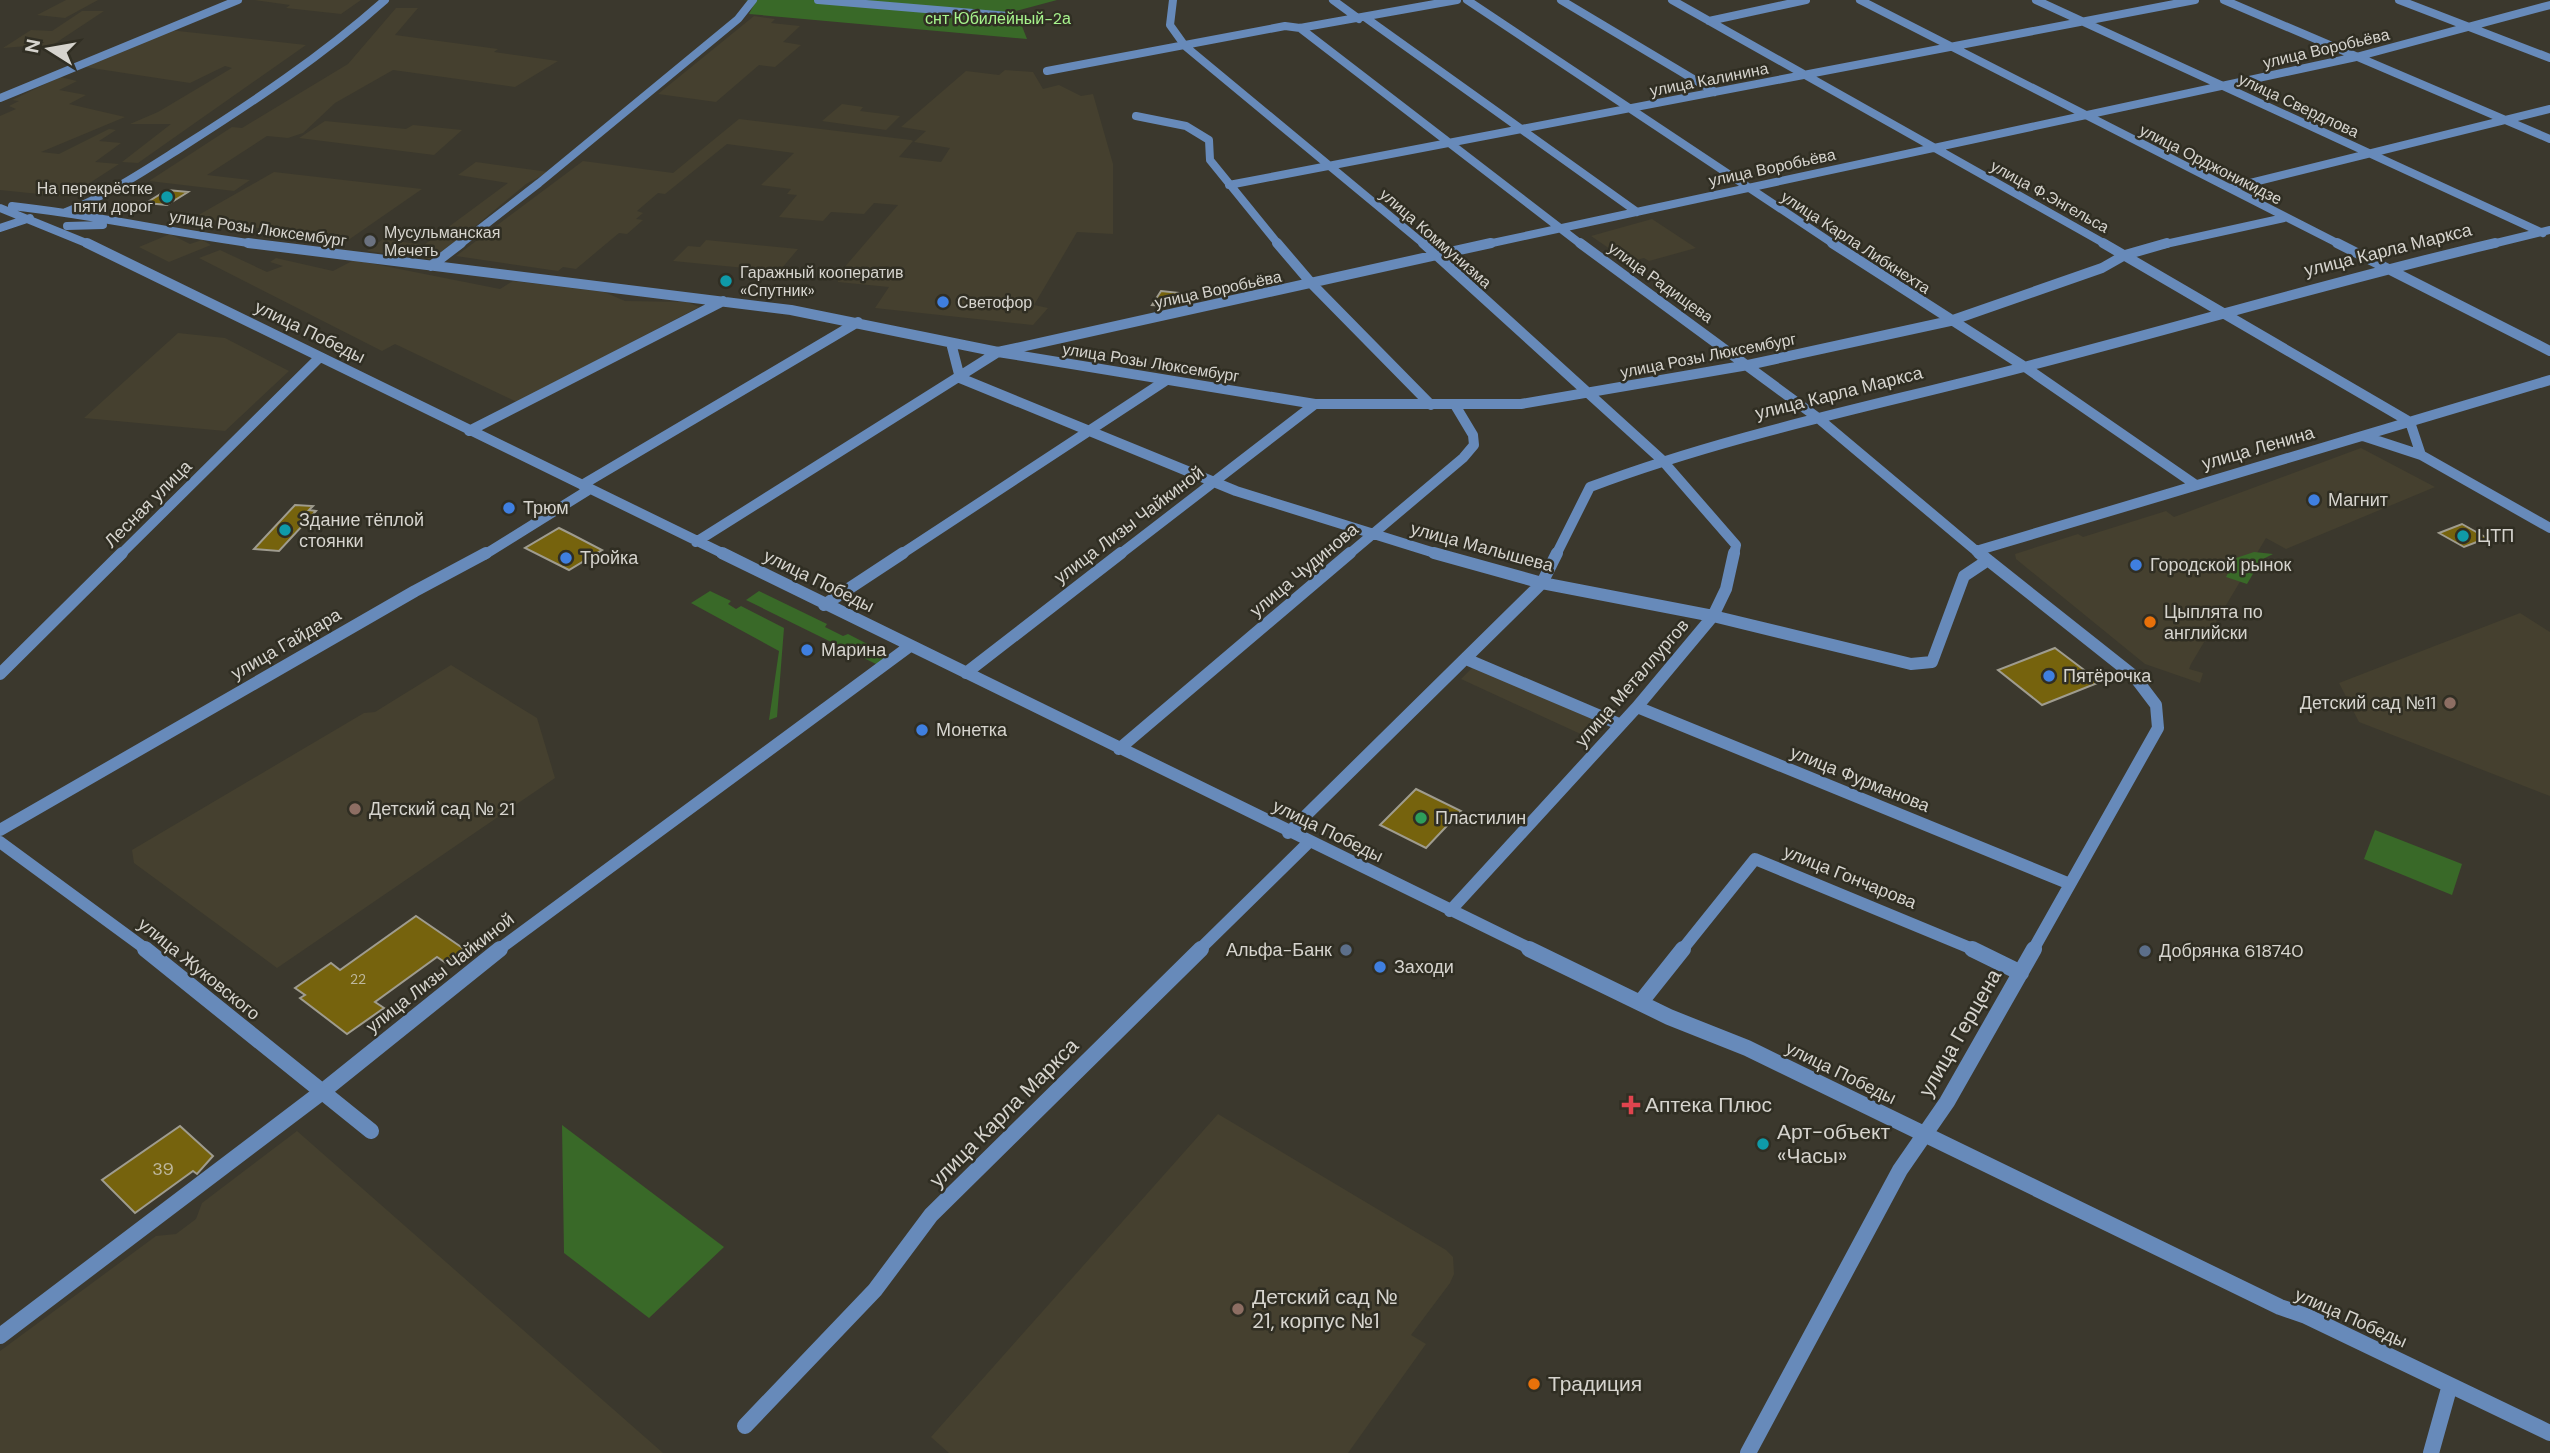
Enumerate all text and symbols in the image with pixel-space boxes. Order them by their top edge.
park label: снт Юбилейный-2а [925,8,1071,29]
north arrow [14,14,84,84]
street label: улица Воробьёва [2261,24,2392,73]
text: N [19,37,46,55]
street label: улица Калинина [1648,58,1770,101]
street label: улица Свердлова [2235,68,2362,143]
street label: улица Орджоникидзе [2136,119,2286,210]
street label: улица Воробьёва [1707,144,1838,191]
street label: улица Ф.Энгельса [1987,155,2113,238]
place label: На перекрёстке пяти дорог [37,178,153,217]
street label: улица Коммунизма [1375,184,1496,293]
street label: улица Карла Либкнехта [1777,186,1935,299]
marker: На перекрёстке пяти дорог [159,189,175,205]
street label: улица Розы Люксембург [168,206,348,251]
street label: улица Карла Маркса [2302,217,2475,282]
place label: Мусульманская Мечеть [384,222,500,261]
marker: Мусульманская Мечеть [362,233,378,249]
street label: улица Радищева [1604,237,1717,328]
place label: Гаражный кооператив «Спутник» [740,262,903,301]
street label: улица Воробьёва [1153,266,1284,313]
marker: Гаражный кооператив «Спутник» [718,273,734,289]
place label: Светофор [957,292,1032,313]
marker: Светофор [935,294,951,310]
street label: улица Победы [251,295,369,369]
street label: улица Розы Люксембург [1618,328,1798,383]
street label: улица Розы Люксембург [1061,338,1241,387]
street label: улица Карла Маркса [1753,360,1926,425]
street label: улица Ленина [2199,420,2318,476]
street label: Лесная улица [99,454,198,553]
street label: улица Лизы Чайкиной [1049,461,1209,589]
place label: Магнит [2328,488,2388,512]
marker: Магнит [2306,492,2322,508]
place label: Трюм [523,496,569,520]
marker: Трюм [501,500,517,516]
place label: Здание тёплой стоянки [299,508,424,553]
street label: улица Малышева [1408,516,1557,578]
street label: улица Чудинова [1245,517,1364,622]
marker: Здание тёплой стоянки [277,522,293,538]
place label: ЦТП [2477,524,2514,548]
marker: ЦТП [2455,528,2471,544]
street label: улица Победы [760,544,878,618]
place label: Тройка [580,546,639,570]
marker: Тройка [558,550,574,566]
place label: Городской рынок [2150,553,2292,577]
marker: Городской рынок [2128,557,2144,573]
place label: Цыплята по английски [2164,600,2263,645]
street label: улица Гайдара [226,602,346,685]
street label: улица Металлургов [1570,614,1694,752]
marker: Цыплята по английски [2142,614,2158,630]
place label: Марина [821,638,887,662]
marker: Марина [799,642,815,658]
place label: Пятёрочка [2063,664,2152,688]
marker: Пятёрочка [2041,668,2057,684]
place label: Детский сад №11 [2300,691,2436,715]
marker: Детский сад №11 [2442,695,2458,711]
place label: Монетка [936,718,1008,742]
marker: Монетка [914,722,930,738]
street label: улица Фурманова [1787,740,1934,818]
street label: улица Победы [1269,794,1387,868]
place label: Детский сад № 21 [369,797,515,821]
marker: Детский сад № 21 [347,801,363,817]
place label: Пластилин [1435,806,1526,830]
marker: Пластилин [1413,810,1429,826]
street label: улица Гончарова [1780,839,1921,915]
street label: улица Лизы Чайкиной [361,907,519,1039]
street label: улица Жуковского [133,912,265,1026]
place label: Альфа-Банк [1226,938,1332,962]
place label: Добрянка 618740 [2159,939,2303,963]
marker: Альфа-Банк [1338,942,1354,958]
marker: Добрянка 618740 [2137,943,2153,959]
place label: Заходи [1394,955,1454,979]
marker: Заходи [1372,959,1388,975]
street label: улица Герцена [1912,964,2008,1102]
house number: 22 [350,970,366,988]
street label: улица Карла Маркса [923,1032,1085,1194]
street label: улица Победы [1782,1036,1900,1110]
place label: Аптека Плюс [1645,1091,1772,1119]
marker: Аптека Плюс [1623,1097,1639,1113]
place label: Арт-объект «Часы» [1777,1118,1890,1170]
marker: Арт-объект «Часы» [1755,1136,1771,1152]
house number: 39 [152,1157,174,1181]
place label: Детский сад № 21, корпус №1 [1252,1283,1398,1335]
street label: улица Победы [2291,1283,2411,1353]
marker: Детский сад № 21, корпус №1 [1230,1301,1246,1317]
place label: Традиция [1548,1370,1642,1398]
marker: Традиция [1526,1376,1542,1392]

